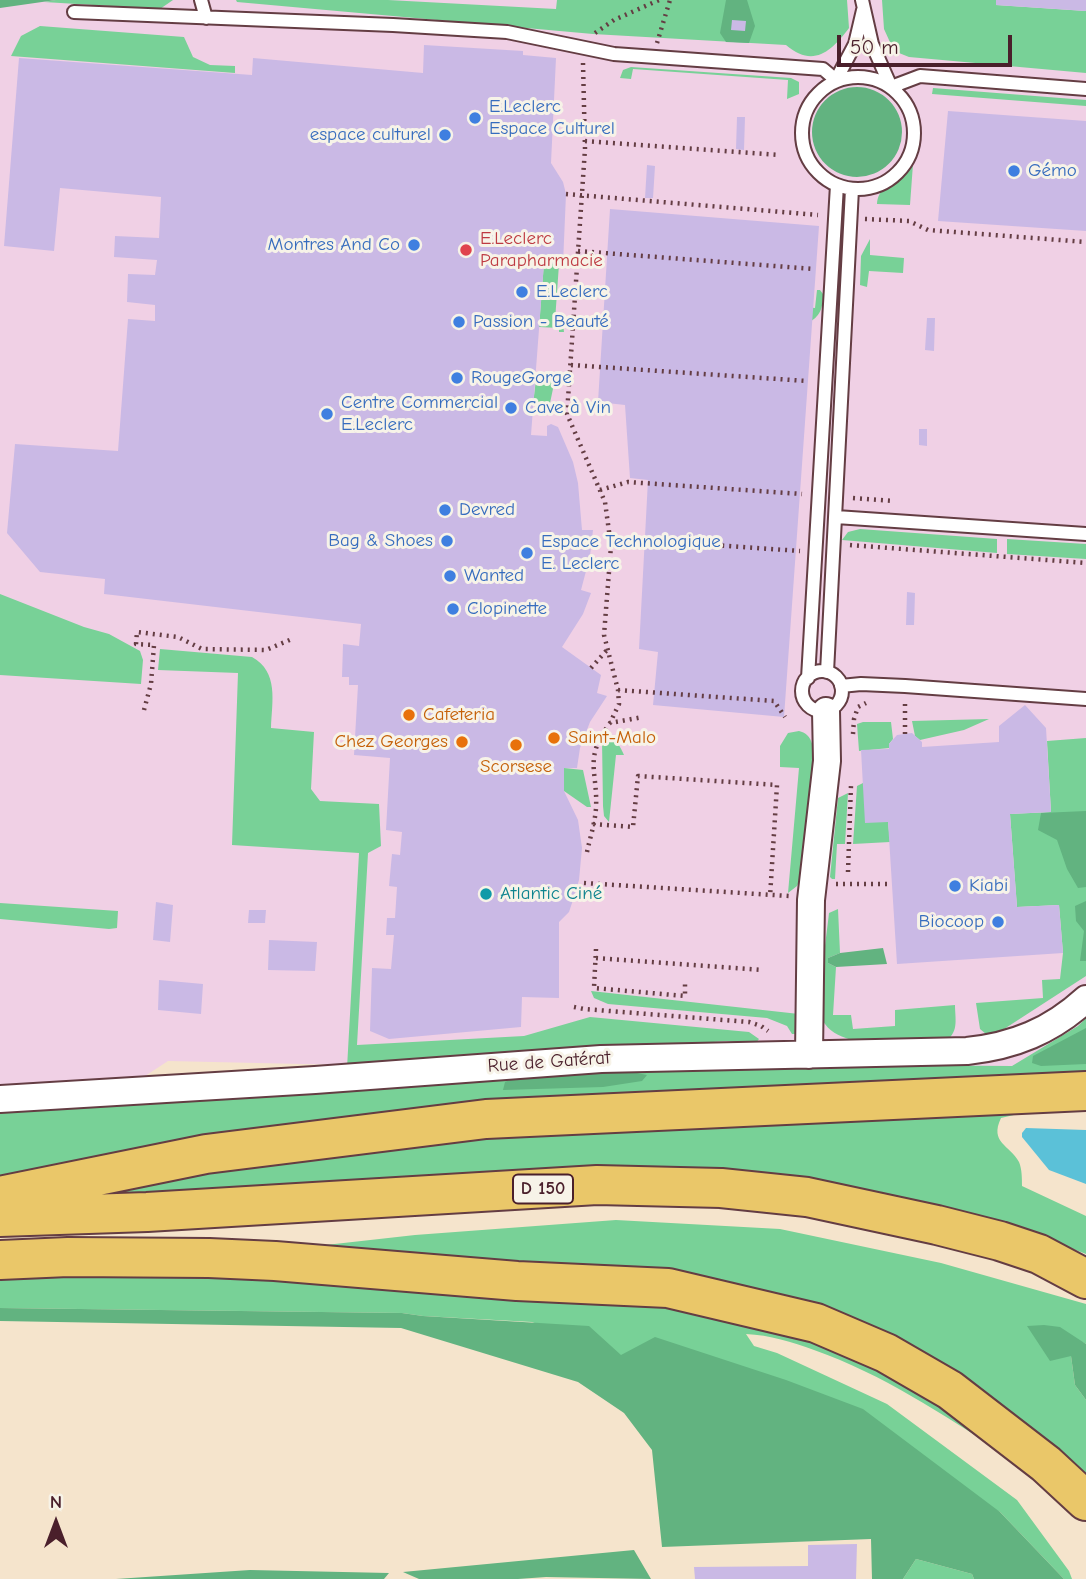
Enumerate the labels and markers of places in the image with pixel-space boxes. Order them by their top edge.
place label: E.Leclerc Espace Culturel [489,96,615,140]
marker: E.Leclerc Espace Culturel [467,110,483,126]
place label: espace culturel [310,124,431,146]
marker: espace culturel [437,127,453,143]
place label: Gémo [1028,160,1077,182]
marker: Gémo [1006,163,1022,179]
place label: E.Leclerc Parapharmacie [480,228,603,272]
place label: Montres And Co [267,234,400,256]
marker: Montres And Co [406,237,422,253]
marker: E.Leclerc Parapharmacie [458,242,474,258]
place label: E.Leclerc [536,281,608,303]
marker: E.Leclerc [514,284,530,300]
place label: Passion - Beauté [473,311,609,333]
marker: Passion - Beauté [451,314,467,330]
place label: RougeGorge [471,367,572,389]
marker: RougeGorge [449,370,465,386]
place label: Centre Commercial E.Leclerc [341,392,498,436]
place label: Cave à Vin [525,397,611,419]
marker: Cave à Vin [503,400,519,416]
marker: Centre Commercial E.Leclerc [319,406,335,422]
place label: Devred [459,499,515,521]
marker: Devred [437,502,453,518]
place label: Bag & Shoes [328,530,433,552]
place label: Espace Technologique E. Leclerc [541,531,721,575]
marker: Bag & Shoes [439,533,455,549]
marker: Espace Technologique E. Leclerc [519,545,535,561]
place label: Wanted [464,565,524,587]
marker: Wanted [442,568,458,584]
place label: Clopinette [467,598,547,620]
marker: Clopinette [445,601,461,617]
place label: Cafeteria [423,704,495,726]
marker: Cafeteria [401,707,417,723]
place label: Saint-Malo [568,727,656,749]
marker: Saint-Malo [546,730,562,746]
place label: Chez Georges [334,731,448,753]
marker: Chez Georges [454,734,470,750]
marker: Scorsese [508,737,524,753]
place label: Scorsese [480,756,552,778]
place label: Kiabi [969,875,1008,897]
marker: Kiabi [947,878,963,894]
place label: Atlantic Ciné [500,883,602,905]
marker: Atlantic Ciné [478,886,494,902]
place label: Biocoop [919,911,984,933]
marker: Biocoop [990,914,1006,930]

